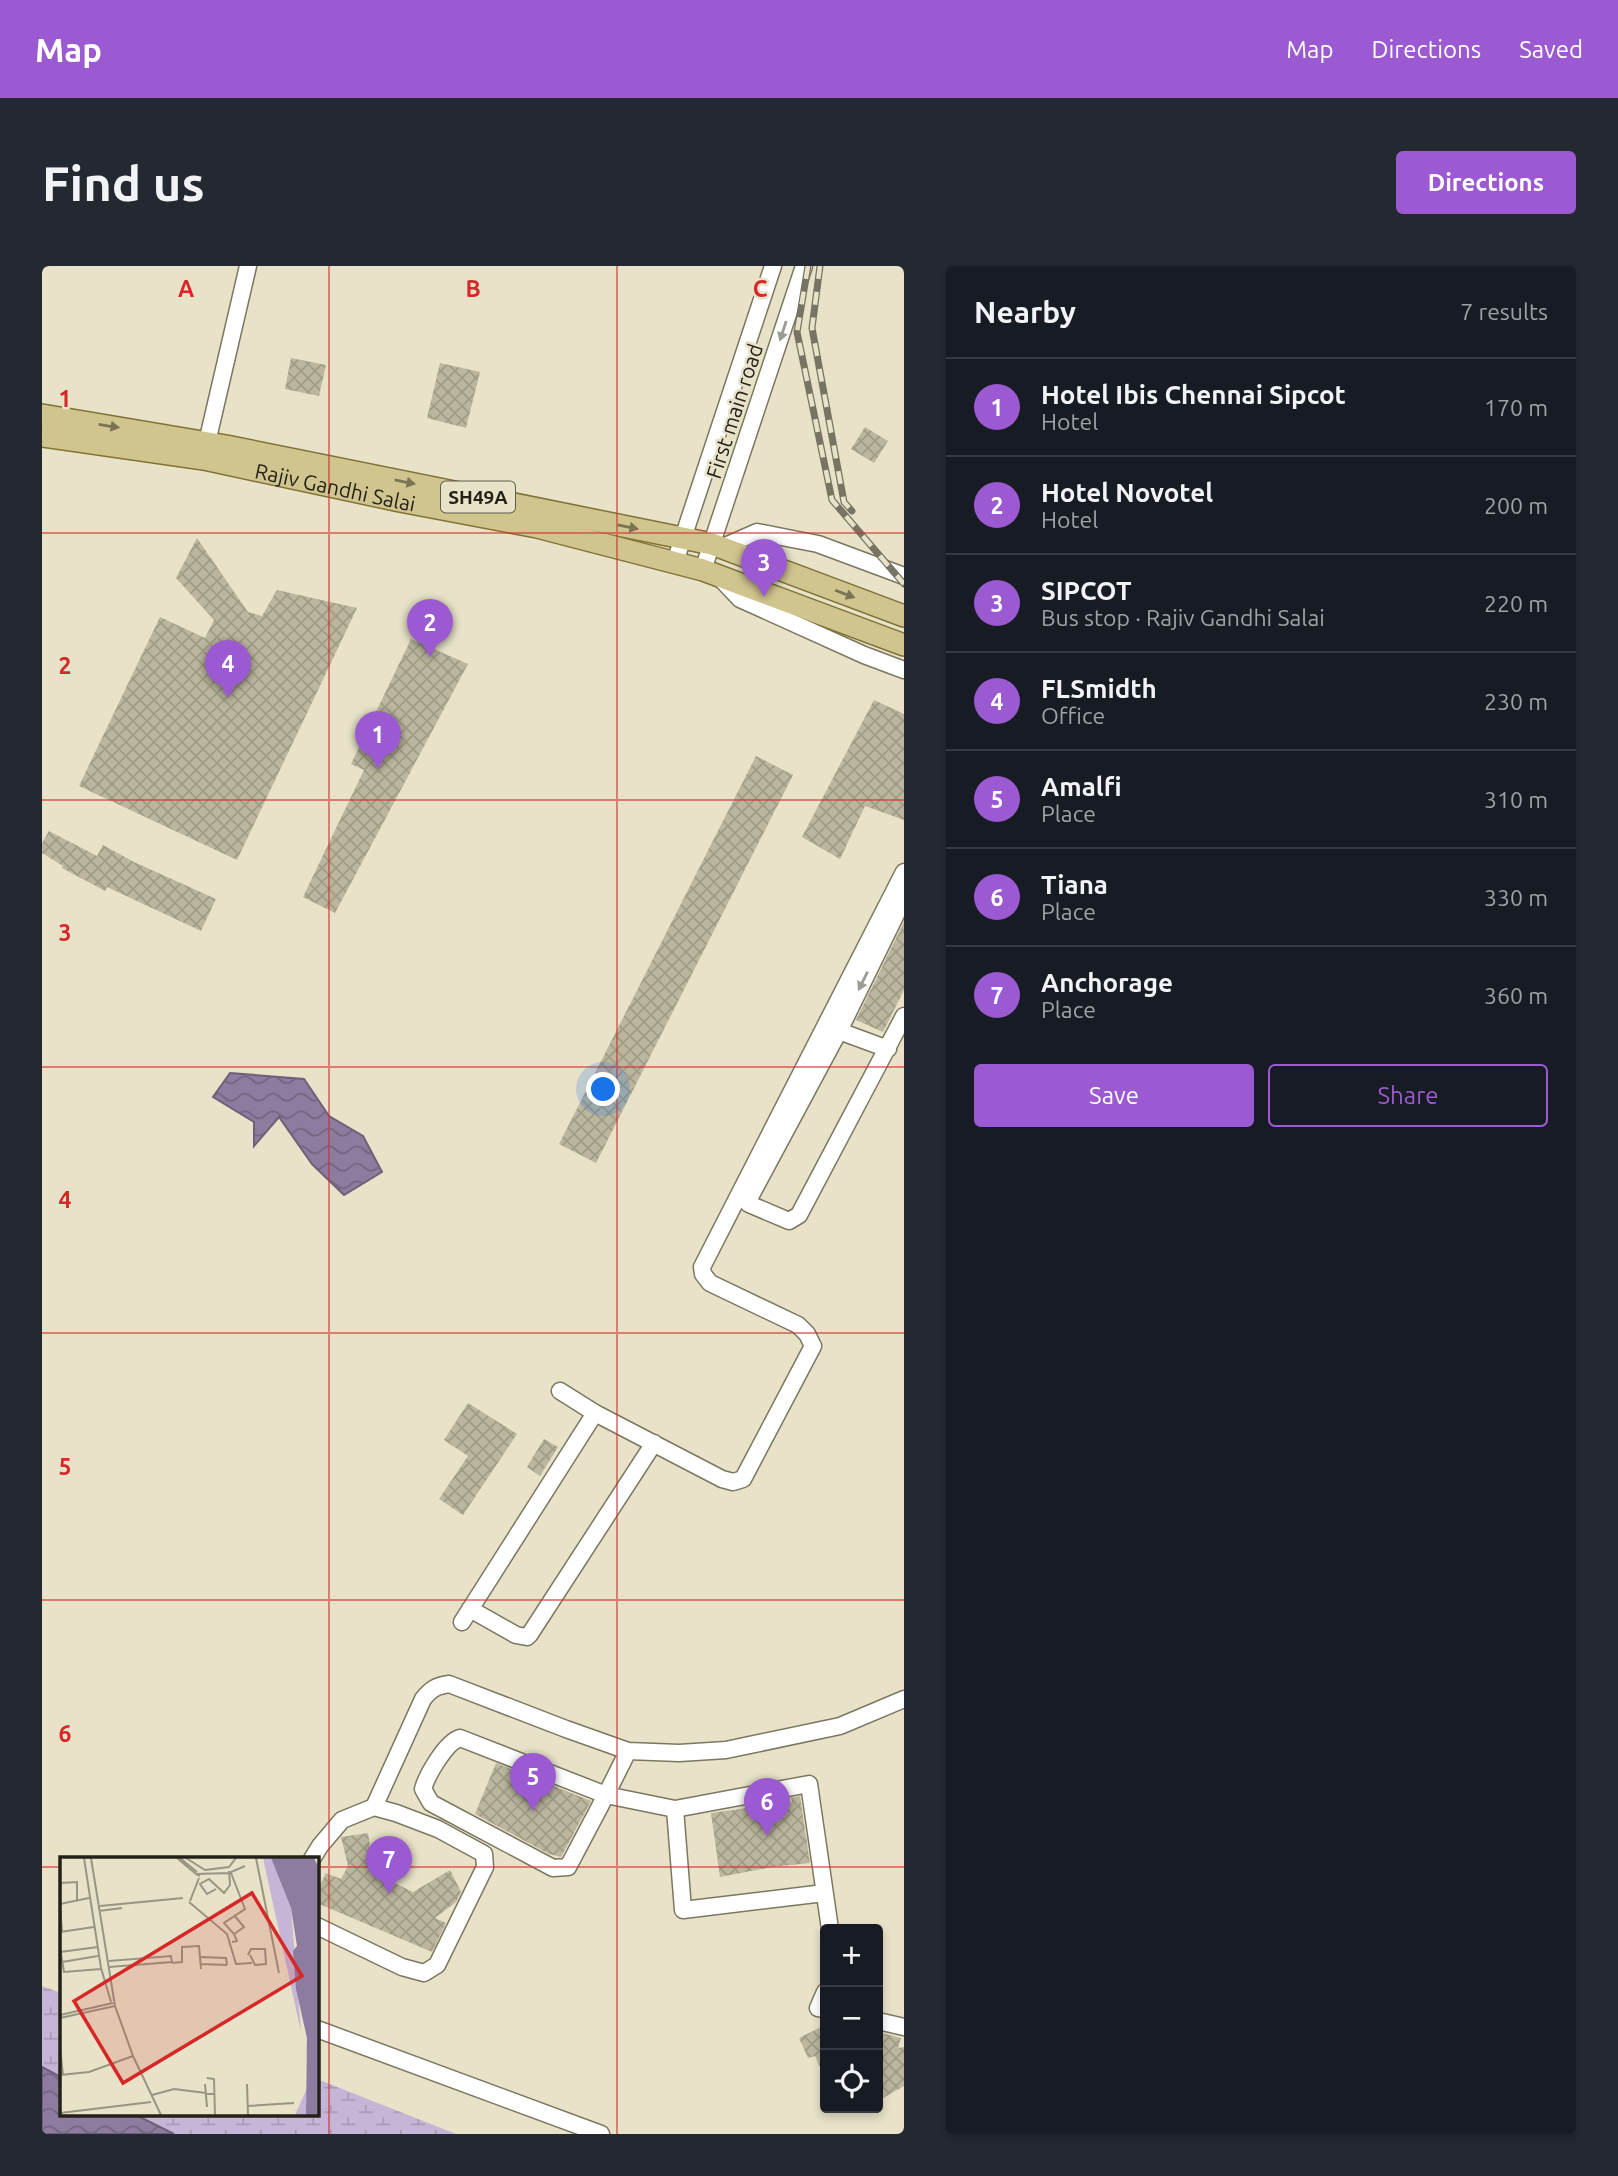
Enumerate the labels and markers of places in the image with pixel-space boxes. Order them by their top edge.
pin: 3 [741,539,787,597]
pin: 2 [407,599,453,657]
pin: 4 [205,640,251,698]
pin: 1 [355,711,401,769]
pin: 5 [510,1753,556,1811]
pin: 6 [744,1778,790,1836]
pin: 7 [366,1836,412,1894]

